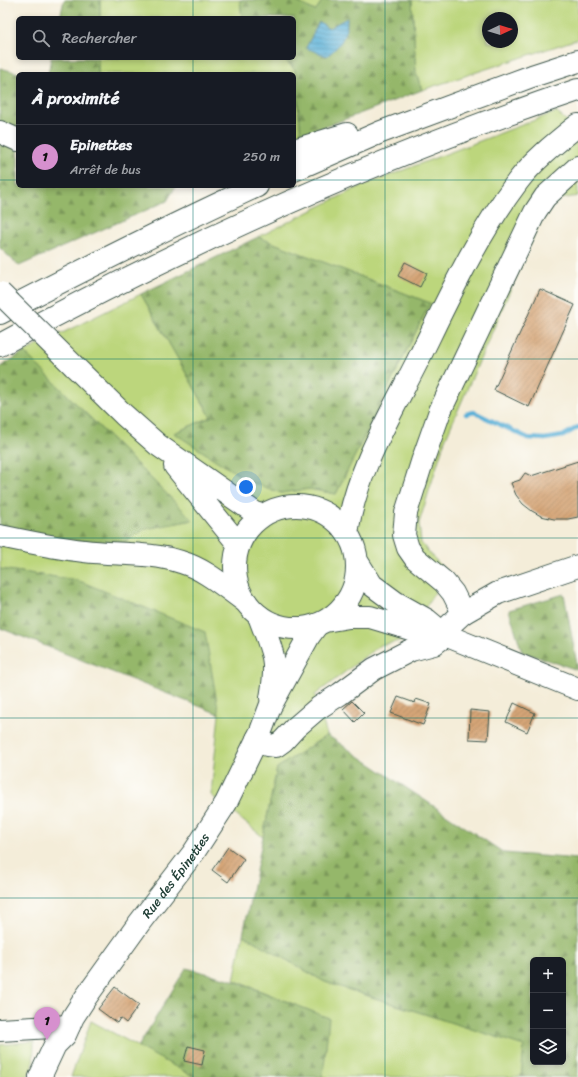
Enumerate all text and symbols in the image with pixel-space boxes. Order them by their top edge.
north arrow [482,12,518,48]
search box [16,16,296,60]
text: Rechercher [62,25,137,51]
icon: search [30,27,52,49]
text: À proximité [32,83,119,113]
text: Epinettes [70,132,132,158]
text: 1 [42,145,48,168]
text: 250 m [243,145,280,168]
text: Arrêt de bus [70,158,141,181]
your location [236,477,256,497]
street label: Rue des Épinettes [136,828,215,923]
map controls [530,957,566,1065]
button: + [530,957,566,993]
button: − [530,993,566,1029]
pin: 1 [34,1007,60,1040]
button: layers [530,1029,566,1065]

